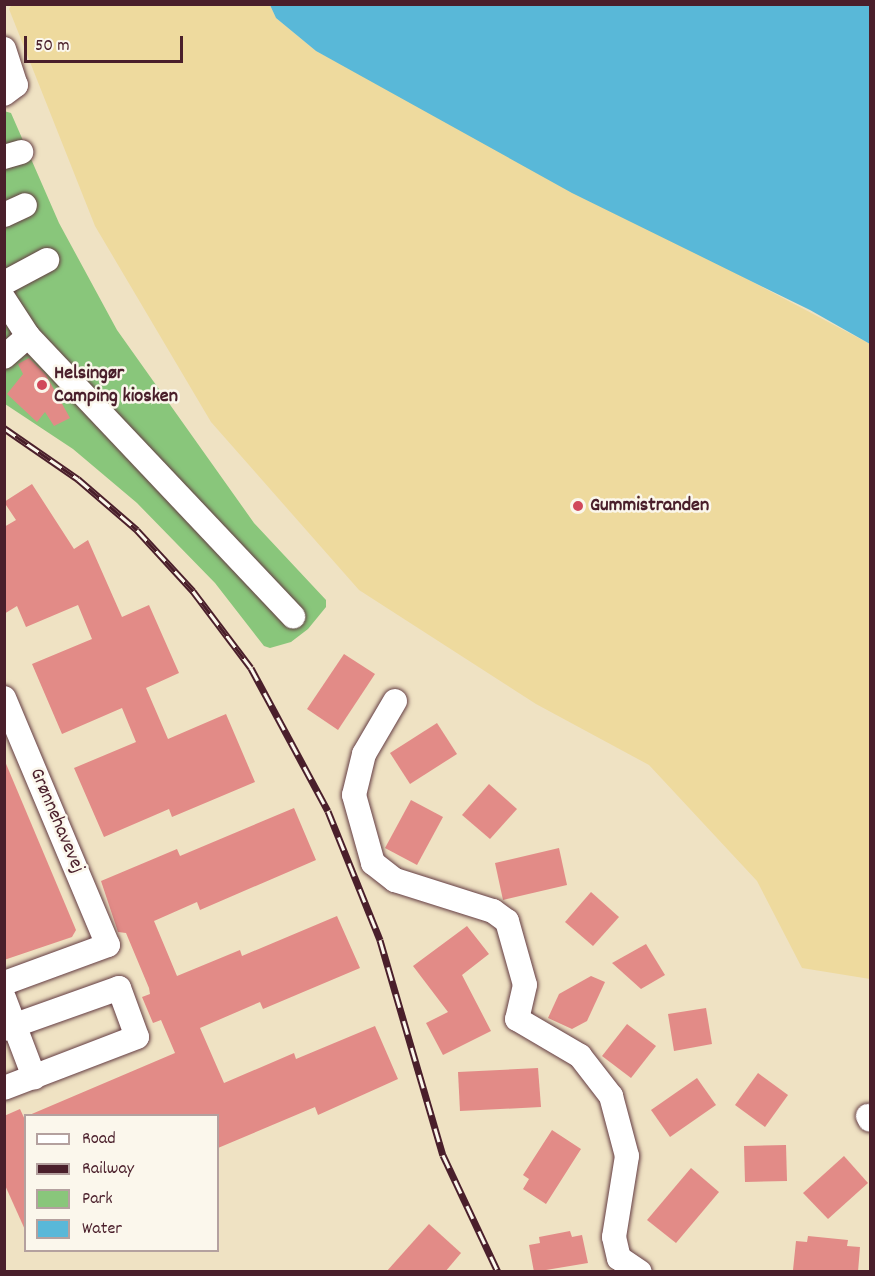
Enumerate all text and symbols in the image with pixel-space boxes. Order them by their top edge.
scale bar [27,24,186,62]
text: 50 m [35,34,70,59]
place label: Helsingør Camping kiosken [54,362,178,409]
marker: Helsingør Camping kiosken [35,378,49,392]
place label: Gummistranden [590,494,709,518]
marker: Gummistranden [571,499,585,513]
street label: Grønnehavevej [23,765,89,877]
legend [24,1114,219,1252]
text: Road [82,1127,116,1152]
text: Railway [82,1157,134,1182]
text: Park [82,1187,113,1212]
text: Water [82,1217,122,1242]

